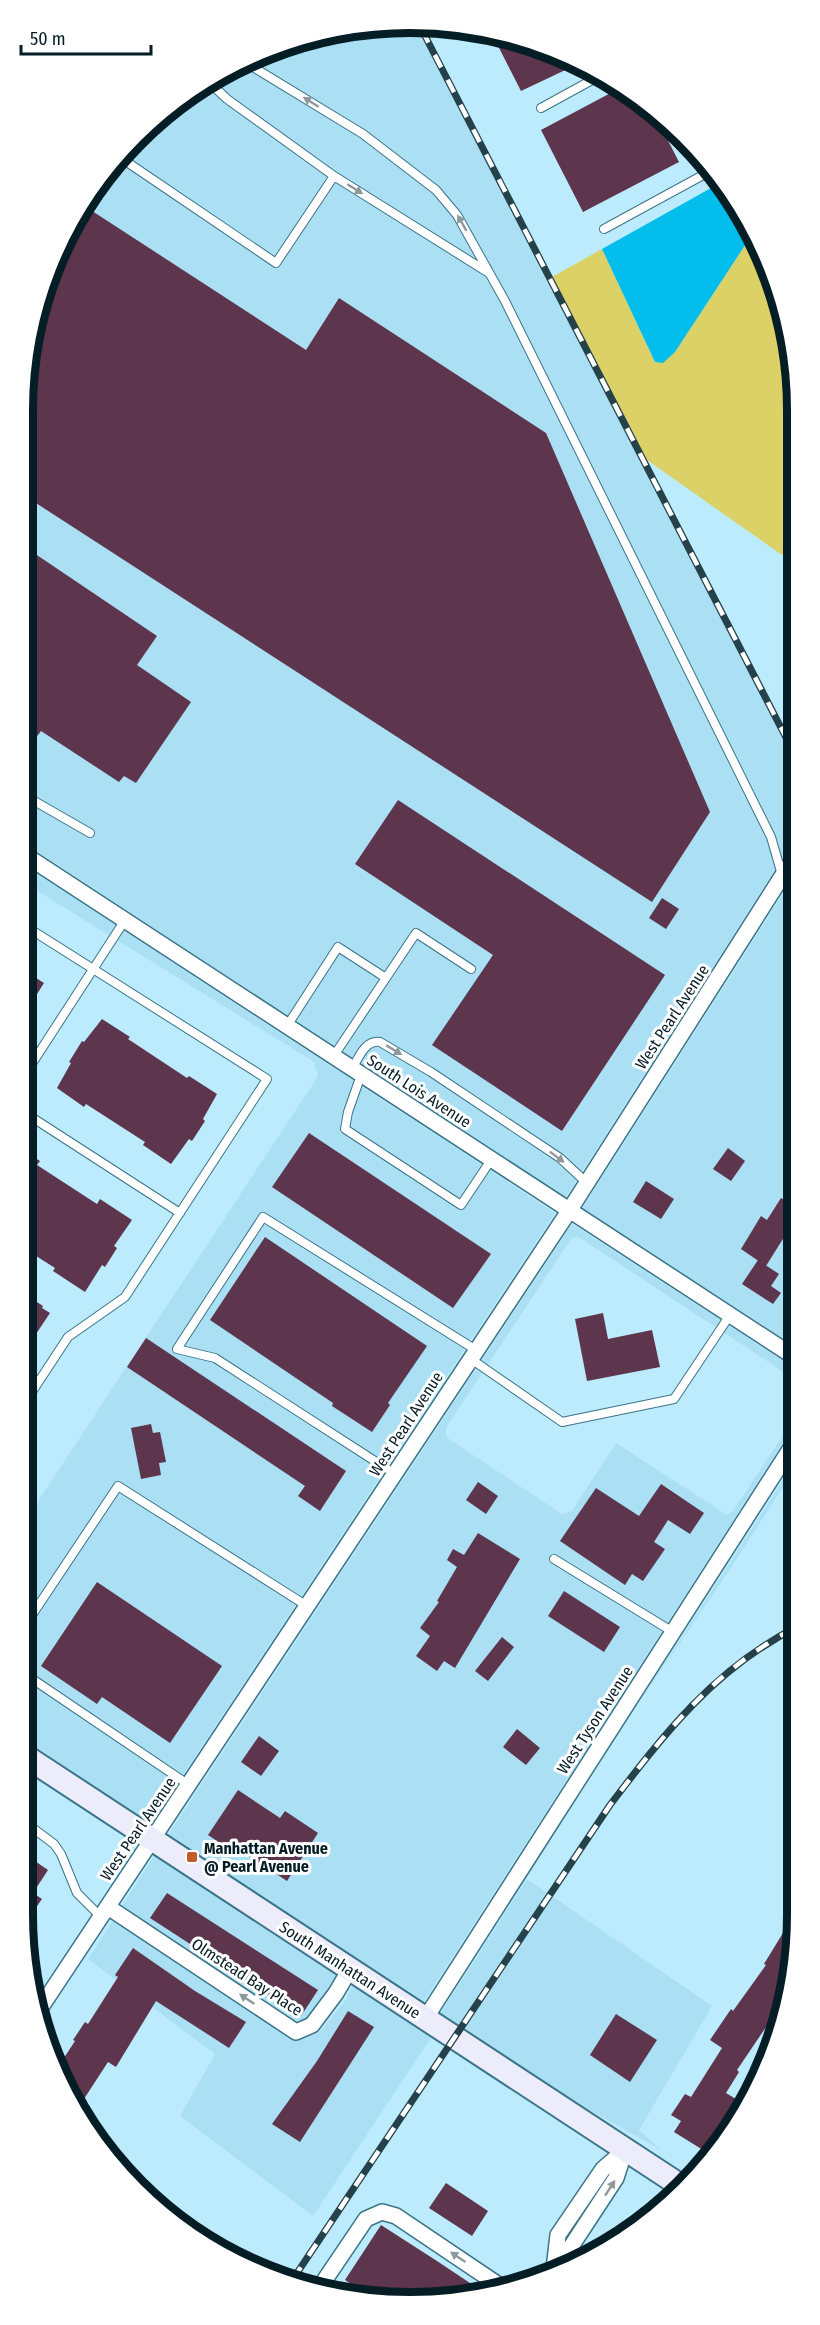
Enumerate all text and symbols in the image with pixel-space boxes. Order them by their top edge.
scale bar [21,18,152,56]
text: 50 m [30,28,66,50]
one-way arrow [303,96,319,107]
one-way arrow [347,184,363,195]
one-way arrow [456,215,467,231]
street label: West Pearl Avenue [631,961,713,1073]
one-way arrow [386,1044,402,1055]
street label: South Lois Avenue [363,1050,475,1132]
one-way arrow [549,1151,565,1163]
street label: West Pearl Avenue [365,1368,447,1480]
street label: West Tyson Avenue [553,1662,637,1778]
street label: West Pearl Avenue [96,1774,180,1884]
place label: Manhattan Avenue @ Pearl Avenue [204,1839,328,1876]
marker: Manhattan Avenue @ Pearl Avenue [185,1850,199,1864]
street label: South Manhattan Avenue [276,1917,424,2023]
street label: Olmstead Bay Place [188,1934,306,2020]
one-way arrow [239,1994,255,2005]
one-way arrow [604,2180,616,2196]
one-way arrow [450,2251,466,2263]

